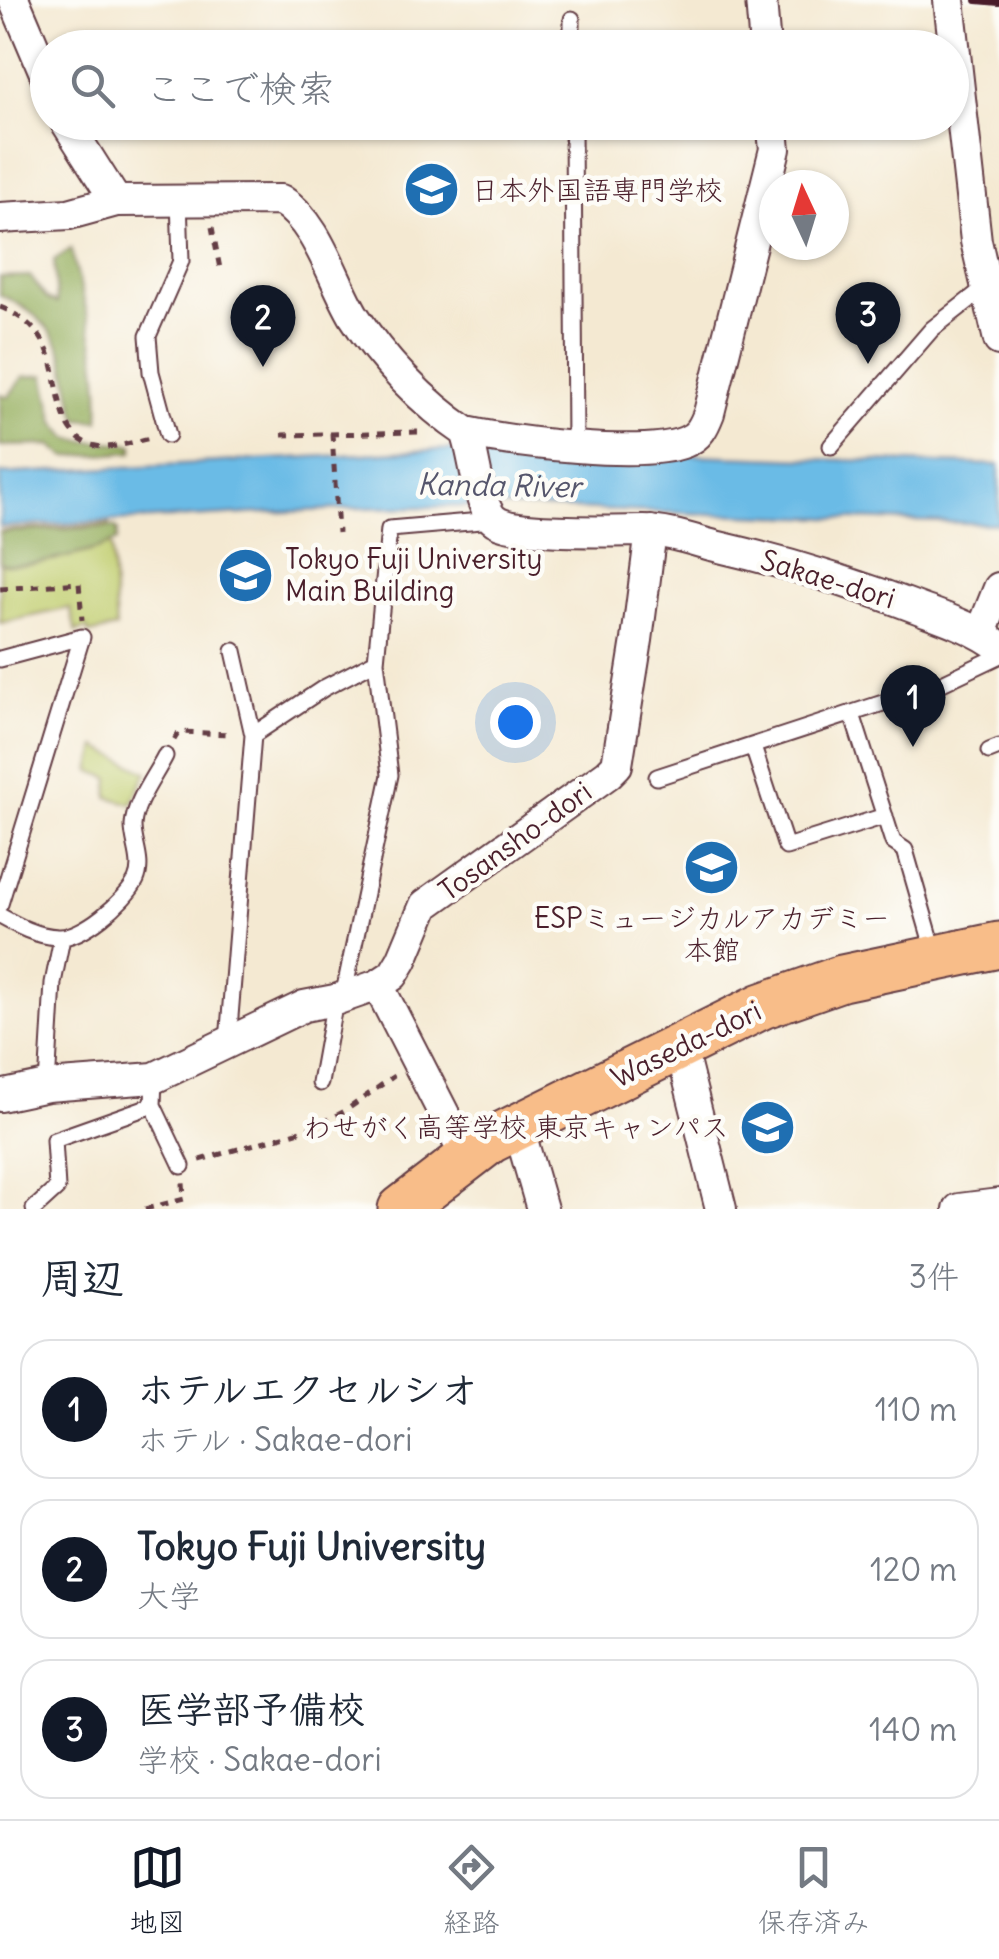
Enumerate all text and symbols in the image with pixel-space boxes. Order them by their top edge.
search box [30,30,969,140]
icon: search [65,58,120,113]
text: ここで検索 [145,65,335,112]
school or university icon: 日本外国語専門学校 [402,160,462,220]
north arrow [759,170,849,260]
place label: 日本外国語専門学校 [471,172,723,208]
pin: 3 [836,282,900,364]
pin: 2 [230,284,296,367]
water label: Kanda River [417,465,585,505]
place label: Tokyo Fuji University Main Building [285,541,542,609]
street label: Sakae-dori [757,542,899,616]
school or university icon: Tokyo Fuji University Main Building [216,545,276,605]
pin: 1 [880,664,946,747]
your location [490,697,541,748]
street label: Tosansho-dori [432,774,598,908]
school or university icon: ESPミュージカルアカデミー 本館 [682,837,742,897]
place label: ESPミュージカルアカデミー 本館 [534,900,890,968]
street label: Waseda-dori [605,992,767,1096]
school or university icon: わせがく高等学校 東京キャンパス [738,1097,798,1157]
place label: わせがく高等学校 東京キャンパス [303,1109,729,1145]
text: 周辺 [40,1252,124,1304]
text: 3件 [909,1256,959,1297]
text: ホテルエクセルシオ [137,1366,478,1413]
text: 1 [68,1389,81,1430]
text: 110 m [875,1389,957,1430]
text: ホテル · Sakae-dori [137,1419,412,1460]
text: Tokyo Fuji University [137,1523,486,1570]
text: 2 [66,1549,83,1590]
text: 120 m [870,1549,957,1590]
text: 大学 [137,1575,201,1616]
text: 医学部予備校 [137,1686,365,1733]
text: 3 [65,1709,84,1750]
text: 140 m [869,1709,957,1750]
text: 学校 · Sakae-dori [137,1739,382,1780]
tab: 地図 [129,1840,185,1940]
tab: 経路 [443,1840,500,1940]
tab: 保存済み [758,1840,870,1940]

